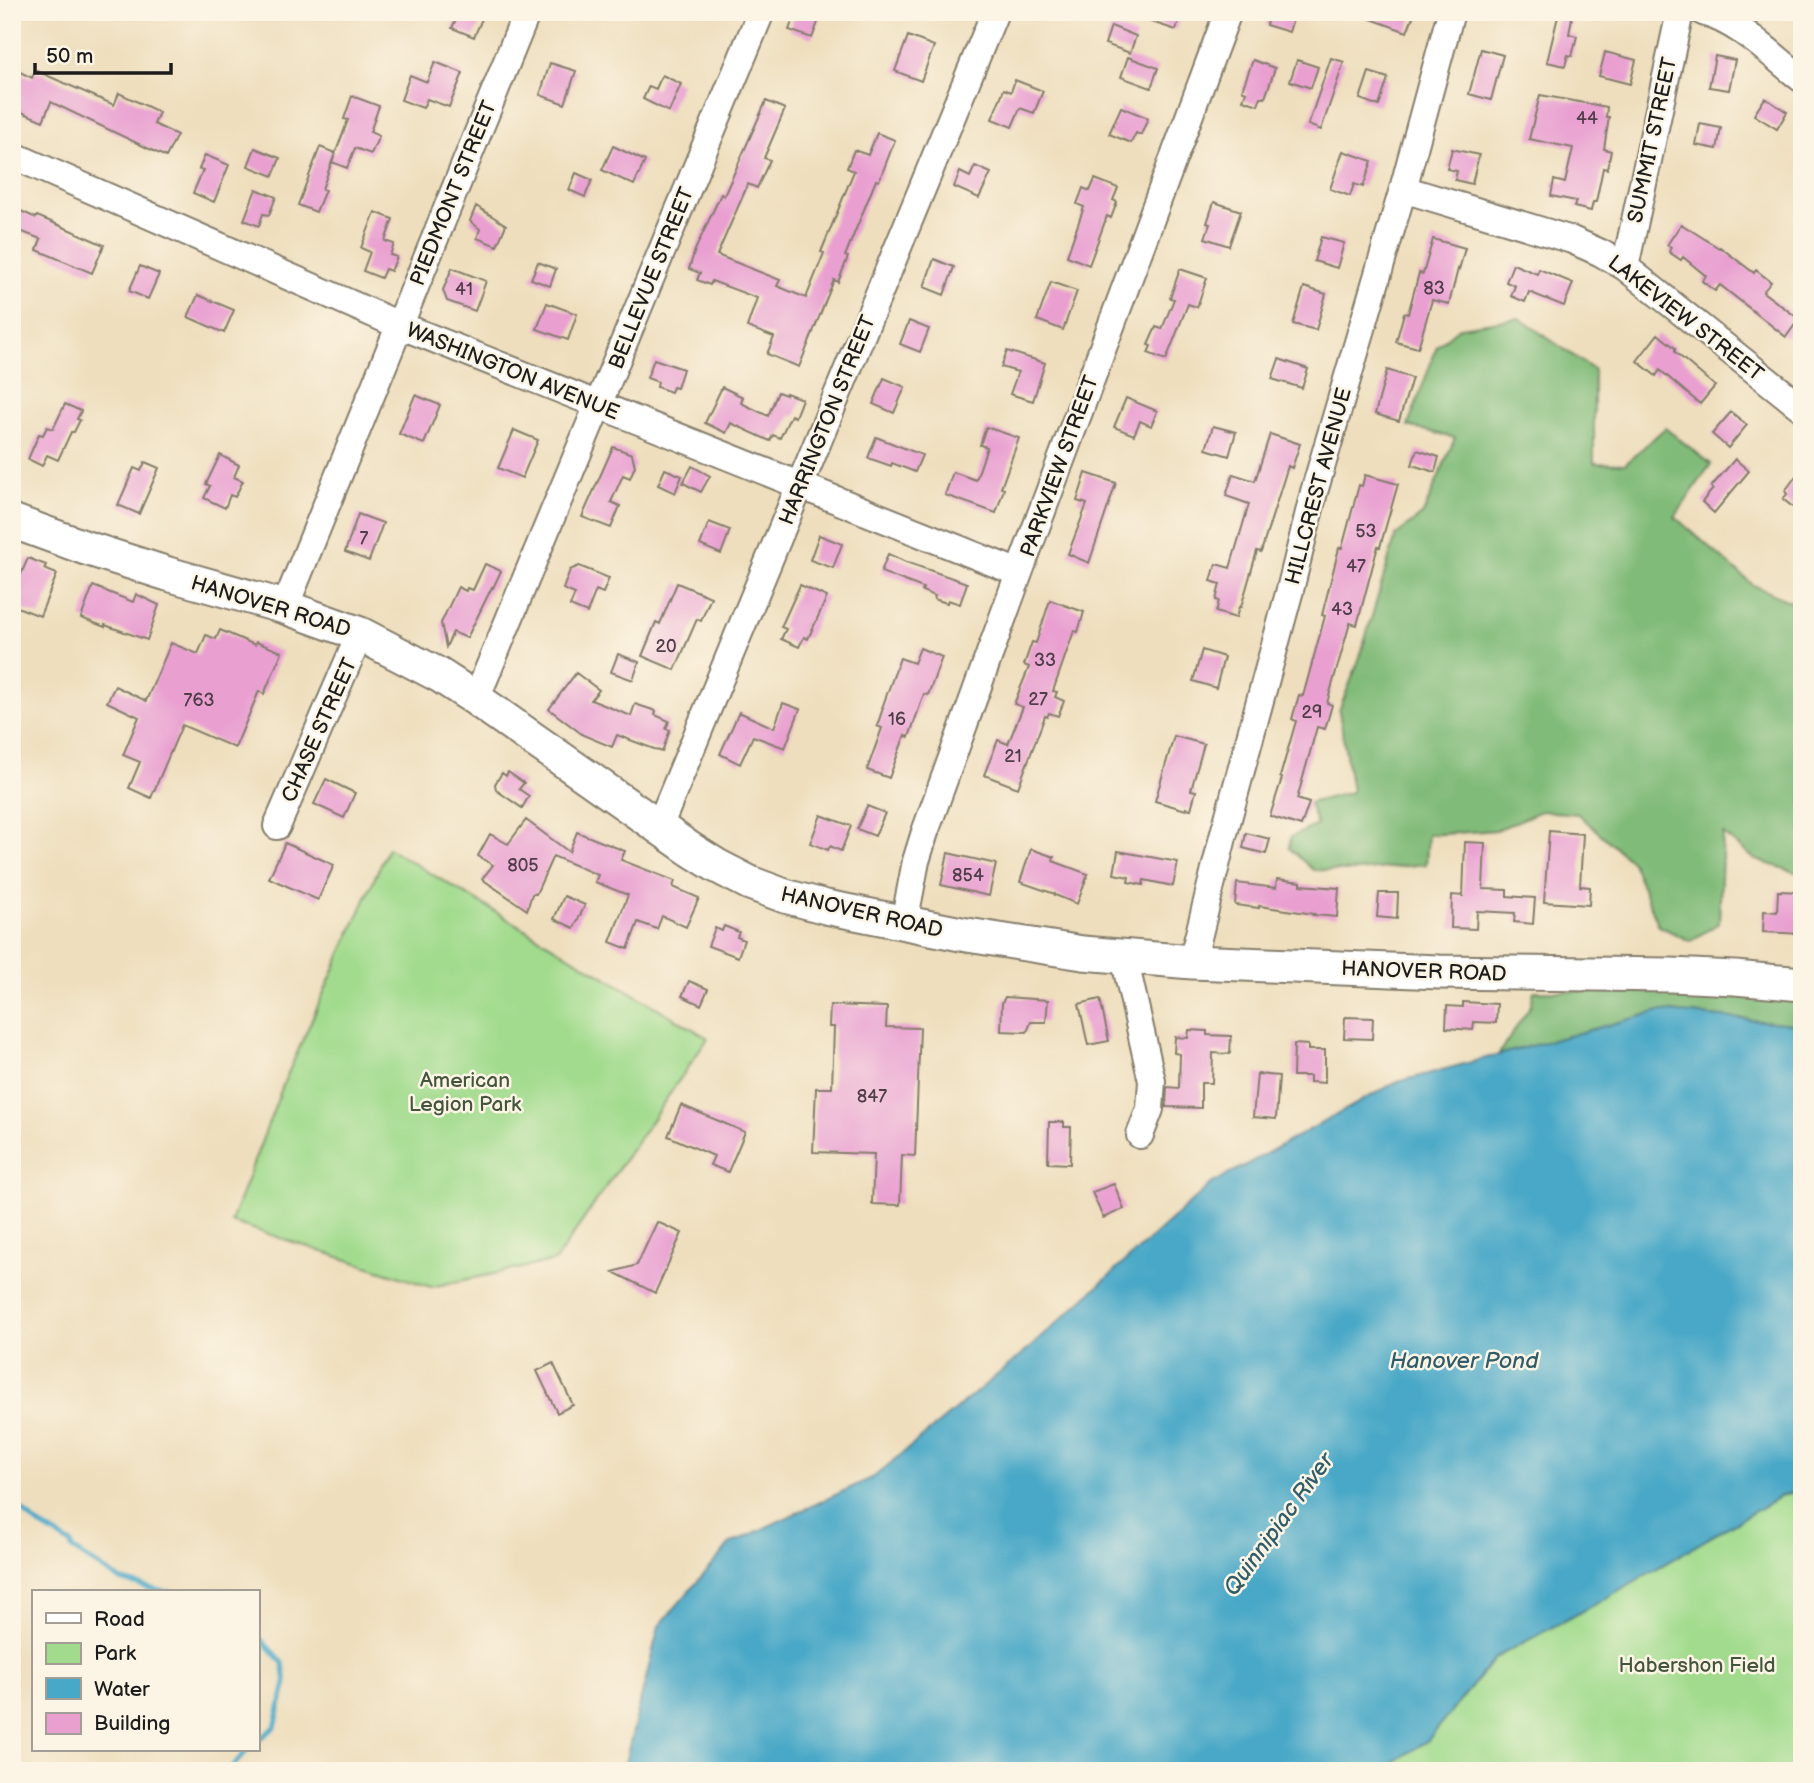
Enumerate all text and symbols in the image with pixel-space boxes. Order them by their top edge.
scale bar [35,32,172,76]
text: 50 m [46,44,93,69]
street label: SUMMIT STREET [1623,55,1682,225]
street label: PIEDMONT STREET [405,97,502,289]
house number: 44 [1576,108,1598,129]
street label: BELLEVUE STREET [604,183,699,373]
street label: LAKEVIEW STREET [1603,250,1769,387]
house number: 83 [1423,278,1445,299]
house number: 41 [455,279,473,300]
street label: HARRINGTON STREET [774,311,881,529]
street label: WASHINGTON AVENUE [403,317,623,426]
street label: PARKVIEW STREET [1015,372,1104,560]
street label: HILLCREST AVENUE [1280,385,1357,587]
house number: 53 [1355,521,1377,542]
house number: 7 [360,528,369,549]
house number: 47 [1346,556,1366,577]
street label: HANOVER ROAD [188,570,354,643]
house number: 43 [1331,599,1353,620]
house number: 20 [655,636,677,657]
house number: 33 [1034,650,1056,671]
street label: CHASE STREET [276,654,363,806]
house number: 27 [1028,689,1048,710]
house number: 763 [184,690,214,711]
house number: 29 [1301,702,1323,723]
house number: 16 [888,709,906,730]
house number: 21 [1004,746,1022,767]
house number: 805 [507,855,539,876]
house number: 854 [952,865,984,886]
street label: HANOVER ROAD [778,882,945,943]
street label: HANOVER ROAD [1341,956,1507,987]
park label: American Legion Park [409,1068,522,1117]
house number: 847 [857,1086,887,1107]
water label: Hanover Pond [1390,1347,1539,1375]
water label: Quinnipiac River [1218,1446,1341,1601]
legend [32,1590,259,1752]
text: Road [94,1607,145,1632]
text: Park [94,1641,137,1666]
park label: Habershon Field [1619,1653,1776,1678]
text: Water [94,1677,150,1702]
text: Building [94,1711,170,1736]

